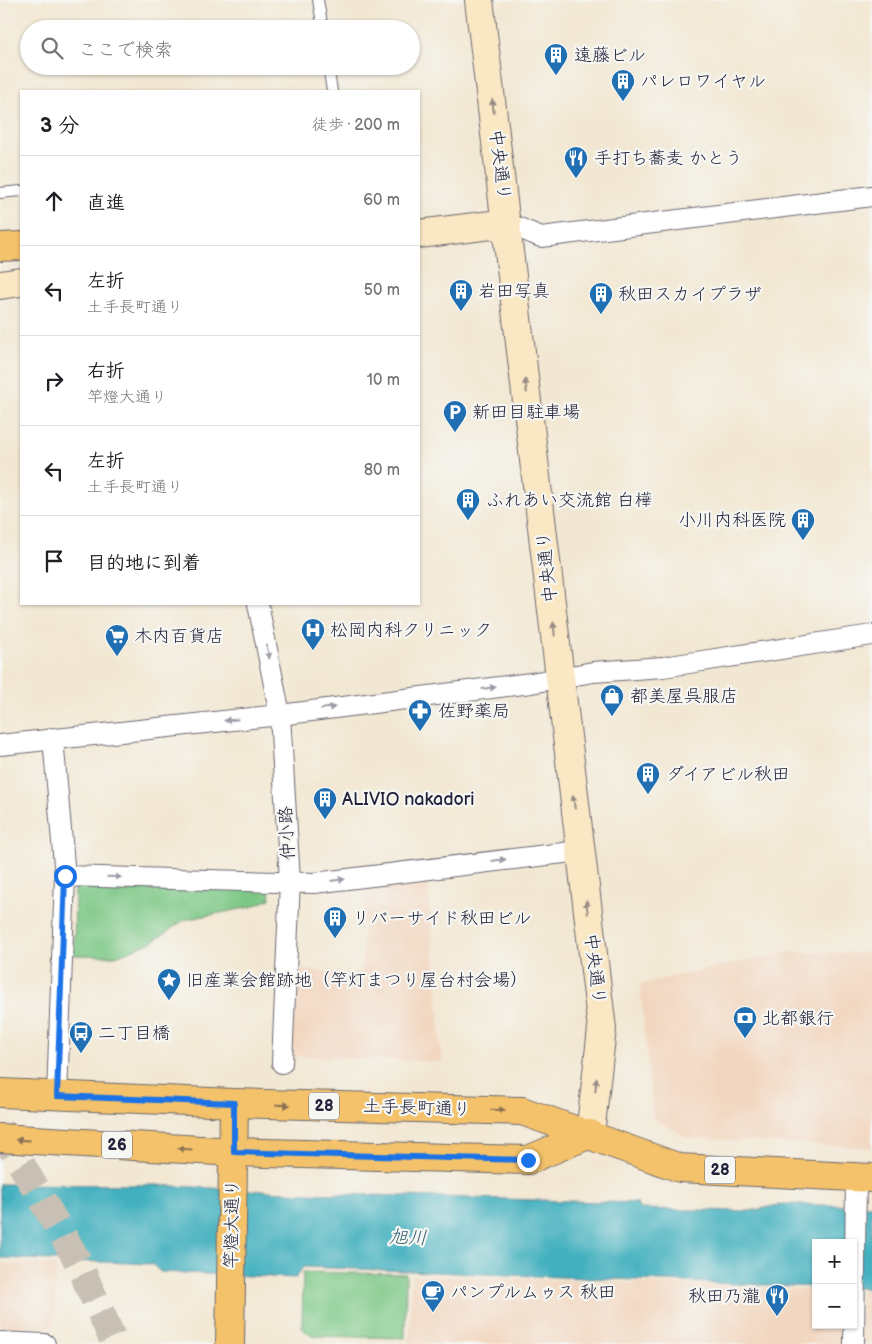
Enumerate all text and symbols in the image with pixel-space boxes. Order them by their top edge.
search box [20,20,420,75]
icon: search [38,34,66,62]
text: ここで検索 [78,39,173,62]
building icon: 遠藤ビル [543,42,569,76]
place label: 遠藤ビル [574,45,646,66]
building icon: パレロワイヤル [610,68,636,102]
place label: パレロワイヤル [640,71,766,92]
one-way arrow [488,97,496,113]
text: 3 分 [40,113,79,138]
text: 徒歩 · 200 m [312,116,400,135]
street label: 中央通り [485,128,515,202]
restaurant icon: 手打ち蕎麦 かとう [563,145,589,179]
place label: 手打ち蕎麦 かとう [594,148,743,169]
icon: ahead [40,187,68,215]
text: 60 m [363,191,400,210]
text: 直進 [87,192,125,215]
text: 左折 [87,270,125,293]
icon: left [40,277,68,305]
building icon: 岩田写真 [448,278,474,312]
text: 50 m [364,281,400,300]
place label: 岩田写真 [478,281,550,302]
building icon: 秋田スカイプラザ [588,281,614,315]
place label: 秋田スカイプラザ [618,284,762,305]
text: 土手長町通り [87,298,183,317]
text: 右折 [87,360,125,383]
icon: right [40,367,68,395]
text: 10 m [367,371,400,390]
one-way arrow [522,378,530,394]
text: 竿燈大通り [87,388,167,407]
parking icon: 新田目駐車場 [442,399,468,433]
place label: 新田目駐車場 [472,402,580,423]
text: 左折 [87,450,125,473]
icon: left [40,457,68,485]
text: 80 m [364,461,400,480]
text: 土手長町通り [87,478,183,497]
building icon: ふれあい交流館 白樺 [455,487,481,521]
place label: ふれあい交流館 白樺 [486,490,653,511]
building icon: 小川内科医院 [790,507,816,541]
place label: 小川内科医院 [678,510,786,531]
street label: 中央通り [533,530,561,604]
icon: arrive [40,547,68,575]
text: 目的地に到着 [87,552,201,575]
hospital icon: 松岡内科クリニック [300,617,326,651]
place label: 松岡内科クリニック [330,620,492,641]
one-way arrow [550,620,558,636]
supermarket icon: 木内百貨店 [104,623,130,657]
place label: 木内百貨店 [134,626,224,647]
one-way arrow [264,644,272,660]
shop icon: 都美屋呉服店 [599,683,625,717]
one-way arrow [482,684,498,692]
place label: 都美屋呉服店 [630,686,738,707]
pharmacy icon: 佐野薬局 [407,698,433,732]
place label: 佐野薬局 [438,701,510,722]
one-way arrow [320,704,336,712]
one-way arrow [223,716,239,724]
building icon: ダイアビル秋田 [635,761,661,795]
place label: ダイアビル秋田 [666,764,790,785]
building icon: ALIVIO nakadori [312,786,338,820]
place label: ALIVIO nakadori [342,789,475,810]
one-way arrow [570,794,578,810]
street label: 仲小路 [275,805,299,861]
one-way arrow [492,856,508,864]
route start [54,865,77,888]
one-way arrow [106,873,122,881]
one-way arrow [330,876,346,884]
one-way arrow [583,899,591,915]
building icon: リバーサイド秋田ビル [322,905,348,939]
place label: リバーサイド秋田ビル [352,908,531,929]
street label: 中央通り [580,932,610,1006]
place icon: 旧産業会館跡地（竿灯まつり屋台村会場） [156,967,182,1001]
place label: 旧産業会館跡地（竿灯まつり屋台村会場） [186,970,528,991]
bank icon: 北都銀行 [732,1005,758,1039]
place label: 北都銀行 [762,1008,834,1029]
bus stop icon: 二丁目橋 [68,1020,94,1054]
place label: 二丁目橋 [98,1023,170,1044]
one-way arrow [592,1077,600,1093]
road number: 28 [309,1092,339,1120]
street label: 土手長町通り [363,1096,471,1120]
one-way arrow [275,1101,291,1109]
one-way arrow [490,1107,506,1115]
road number: 26 [102,1132,132,1158]
one-way arrow [15,1135,31,1143]
one-way arrow [177,1145,193,1153]
route end [517,1149,540,1172]
road number: 28 [705,1156,735,1184]
street label: 竿燈大通り [221,1179,243,1269]
water label: 旭川 [389,1226,427,1250]
map controls [812,1239,857,1329]
button: + [812,1239,857,1284]
cafe icon: パンプルムゥス 秋田 [420,1279,446,1313]
place label: パンプルムゥス 秋田 [450,1282,616,1303]
restaurant icon: 秋田乃瀧 [764,1283,790,1317]
button: − [812,1284,857,1329]
place label: 秋田乃瀧 [688,1286,760,1307]

